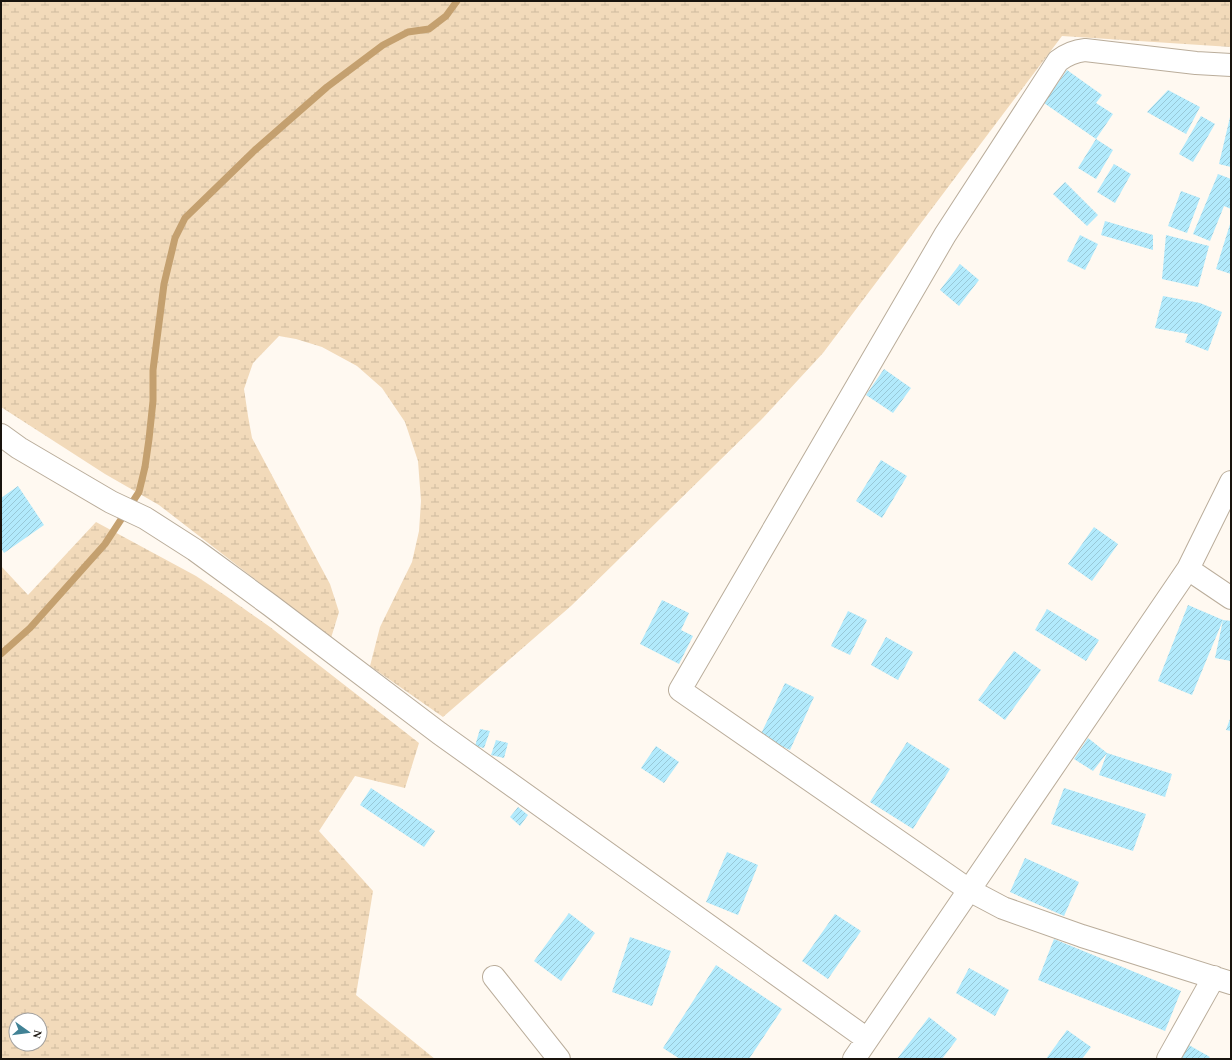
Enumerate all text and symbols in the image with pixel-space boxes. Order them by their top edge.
north arrow [8,1012,48,1052]
text: N [31,1029,44,1040]

